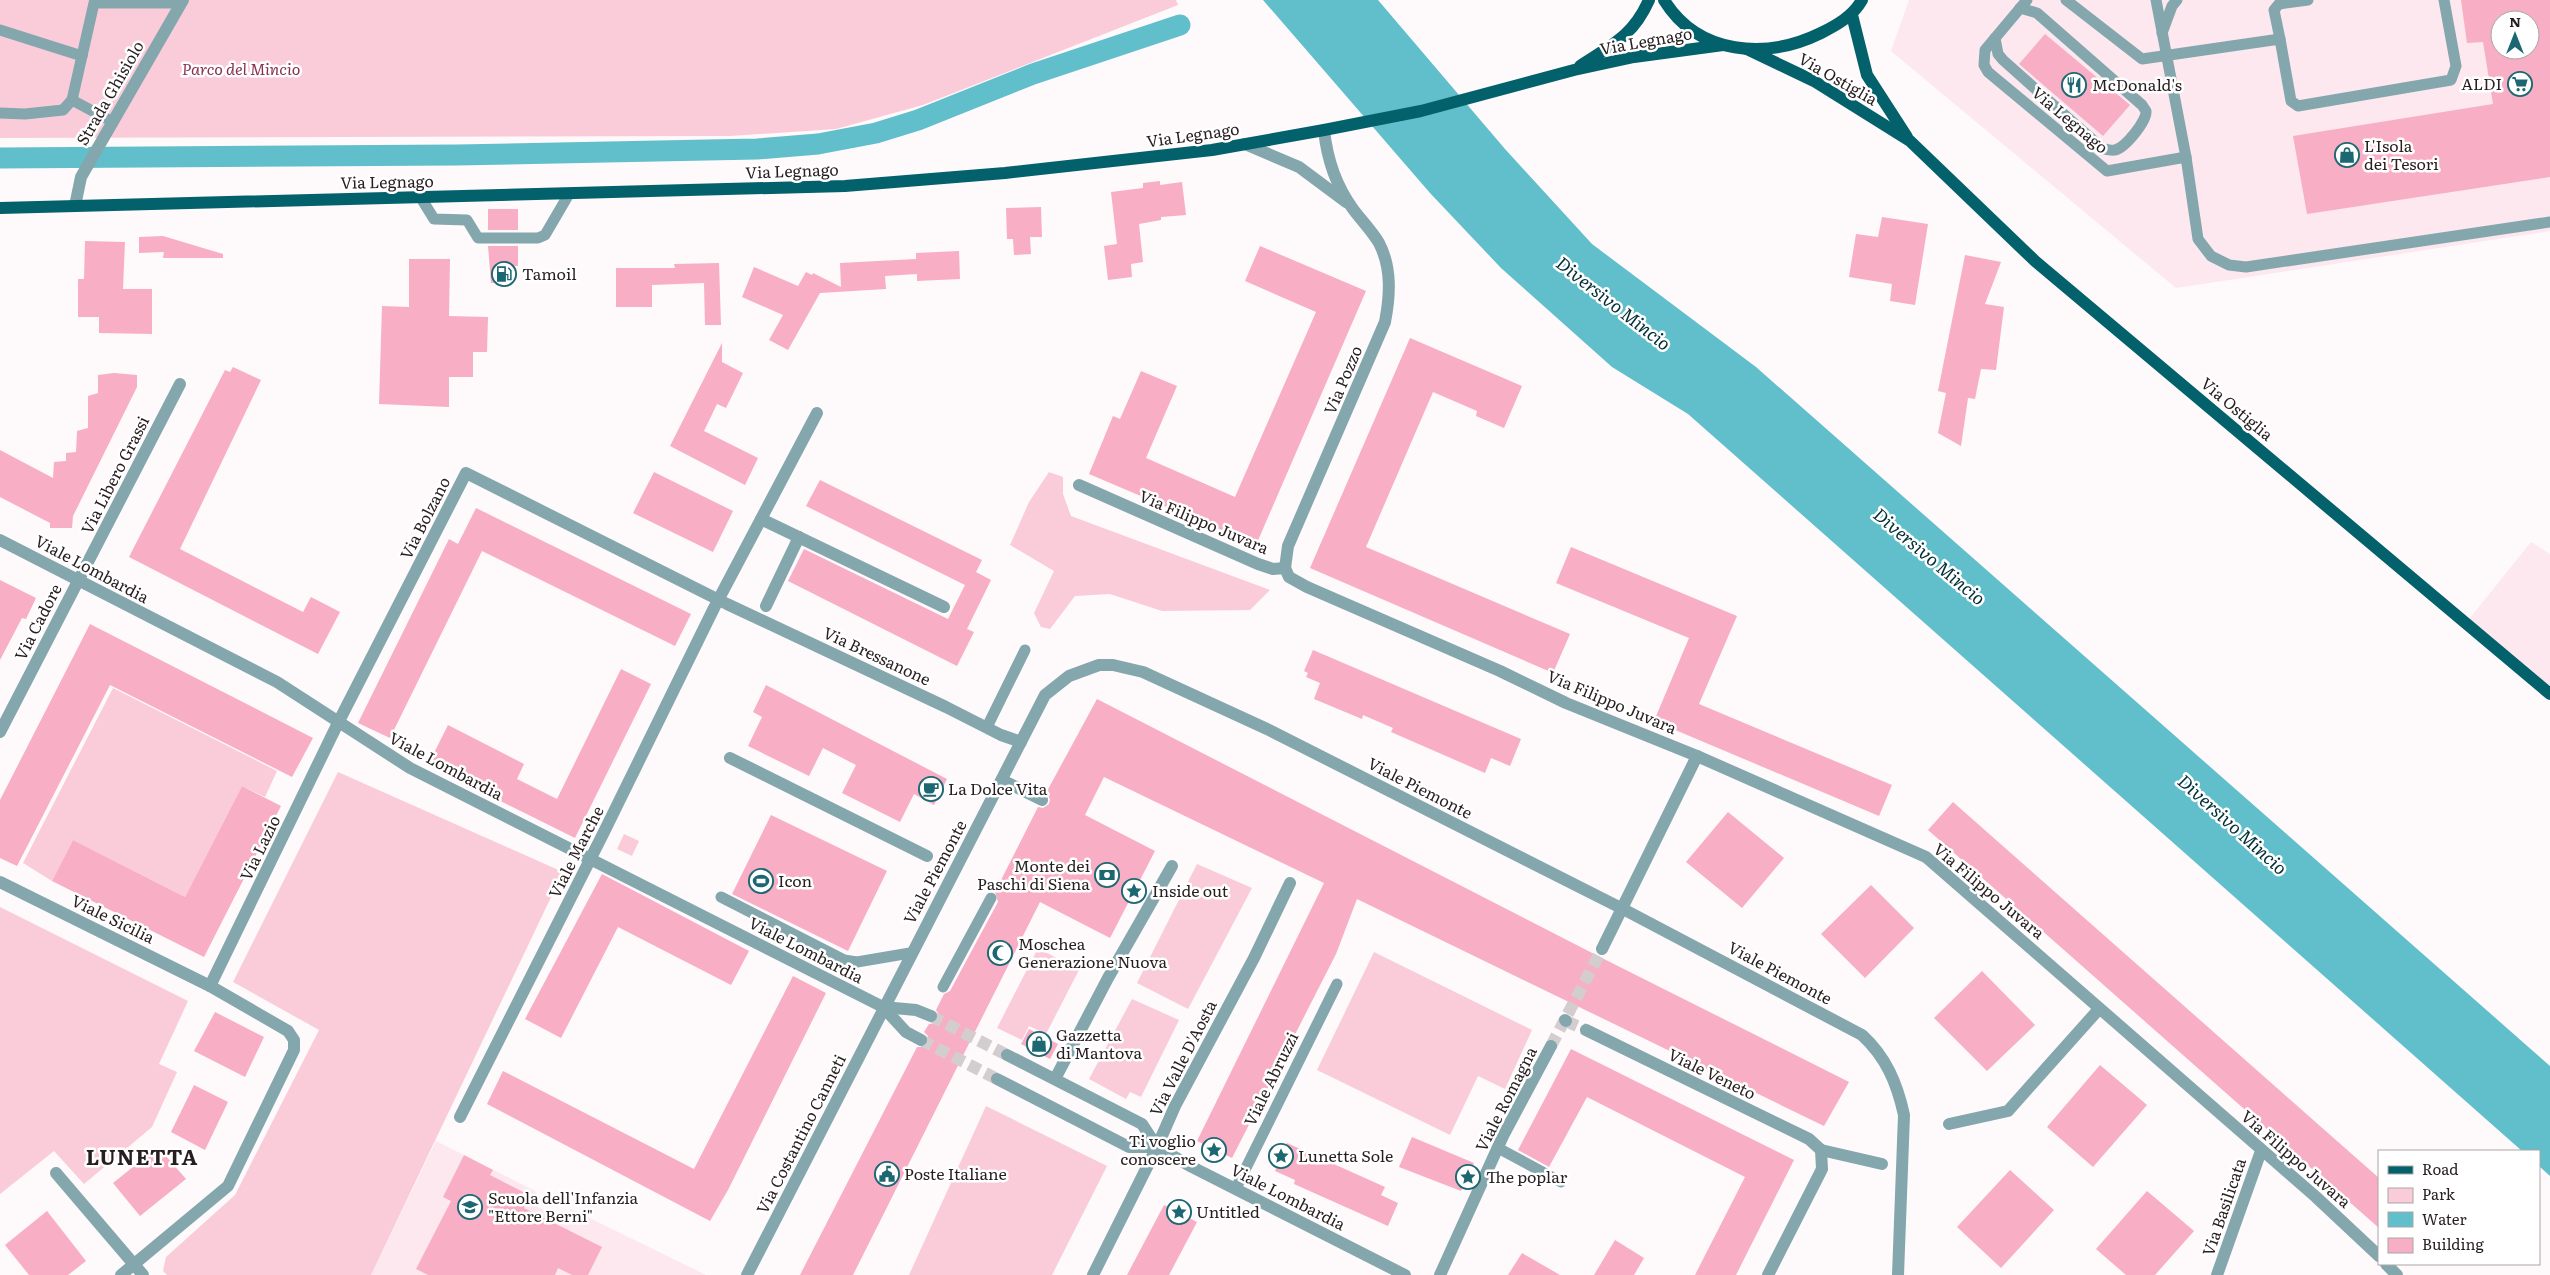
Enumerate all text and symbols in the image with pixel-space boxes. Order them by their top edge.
north arrow [2490,10,2540,60]
text: N [2509,11,2521,31]
street label: Via Legnago [1598,20,1694,60]
street label: Strada Ghisiolo [69,36,149,149]
street label: Via Ostiglia [1794,46,1883,111]
park label: Parco del Mincio [182,56,300,80]
place label: ALDI [2461,71,2502,95]
supermarket icon: ALDI [2507,71,2533,97]
restaurant icon: McDonald's [2061,72,2087,98]
place label: McDonald's [2092,72,2182,96]
street label: Via Legnago [2027,80,2114,158]
street label: Via Legnago [1145,116,1241,152]
place label: L'Isola dei Tesori [2364,133,2439,175]
shop icon: L'Isola dei Tesori [2334,142,2360,168]
street label: Via Legnago [745,156,839,184]
street label: Via Legnago [340,168,434,194]
water label: Diversivo Mincio [1551,249,1677,356]
fuel station icon: Tamoil [491,261,517,287]
place label: Tamoil [522,261,577,285]
street label: Via Pozzo [1317,342,1367,418]
street label: Via Ostiglia [2196,371,2279,446]
street label: Via Libero Grassi [74,411,154,538]
street label: Via Bolzano [393,472,455,563]
street label: Via Filippo Juvara [1136,483,1273,559]
water label: Diversivo Mincio [1868,501,1992,611]
street label: Viale Lombardia [31,528,154,608]
street label: Via Cadore [8,579,67,664]
street label: Via Bressanone [820,620,935,691]
street label: Via Filippo Juvara [1544,663,1681,739]
street label: Viale Lombardia [385,725,508,805]
street label: Viale Piemonte [1364,750,1477,824]
water label: Diversivo Mincio [2172,767,2294,881]
cafe icon: La Dolce Vita [918,776,944,802]
place label: La Dolce Vita [948,776,1048,800]
street label: Viale Marche [542,801,609,902]
street label: Via Lazio [233,811,285,884]
street label: Viale Piemonte [897,815,972,928]
street label: Via Filippo Juvara [1929,836,2051,944]
place label: Monte dei Paschi di Siena [977,853,1090,895]
bank icon: Monte dei Paschi di Siena [1094,862,1120,888]
sports icon: Icon [748,868,774,894]
place label: Icon [778,868,813,892]
place icon: Inside out [1121,878,1147,904]
place label: Inside out [1152,878,1229,902]
street label: Viale Sicilia [68,888,159,949]
street label: Viale Lombardia [745,910,868,989]
place label: Moschea Generazione Nuova [1018,931,1168,973]
street label: Viale Piemonte [1724,935,1837,1010]
mosque icon: Moschea Generazione Nuova [987,940,1013,966]
street label: Via Valle D'Aosta [1143,995,1222,1120]
place label: Gazzetta di Mantova [1056,1022,1142,1064]
street label: Viale Abruzzi [1237,1028,1303,1130]
shop icon: Gazzetta di Mantova [1026,1031,1052,1057]
street label: Viale Romagna [1468,1042,1542,1155]
street label: Viale Veneto [1665,1042,1760,1105]
street label: Via Costantino Canneti [749,1050,851,1217]
street label: Via Filippo Juvara [2236,1104,2357,1213]
place label: Ti voglio conoscere [1120,1128,1196,1170]
place icon: Ti voglio conoscere [1201,1137,1227,1163]
district label: LUNETTA [86,1140,198,1171]
place icon: Lunetta Sole [1268,1143,1294,1169]
place label: Lunetta Sole [1298,1143,1393,1167]
legend [2378,1150,2540,1265]
street label: Via Basilicata [2195,1154,2251,1259]
street label: Viale Lombardia [1227,1157,1350,1236]
text: Road [2422,1157,2458,1180]
public building icon: Poste Italiane [874,1161,900,1187]
place label: Poste Italiane [904,1161,1007,1185]
place icon: The poplar [1455,1164,1481,1190]
place label: The poplar [1486,1164,1568,1188]
text: Park [2422,1182,2456,1205]
place label: Scuola dell'Infanzia "Ettore Berni" [488,1185,639,1227]
school or university icon: Scuola dell'Infanzia "Ettore Berni" [457,1194,483,1220]
place icon: Untitled [1166,1199,1192,1225]
place label: Untitled [1196,1199,1260,1223]
text: Water [2422,1207,2467,1230]
text: Building [2422,1232,2484,1255]

